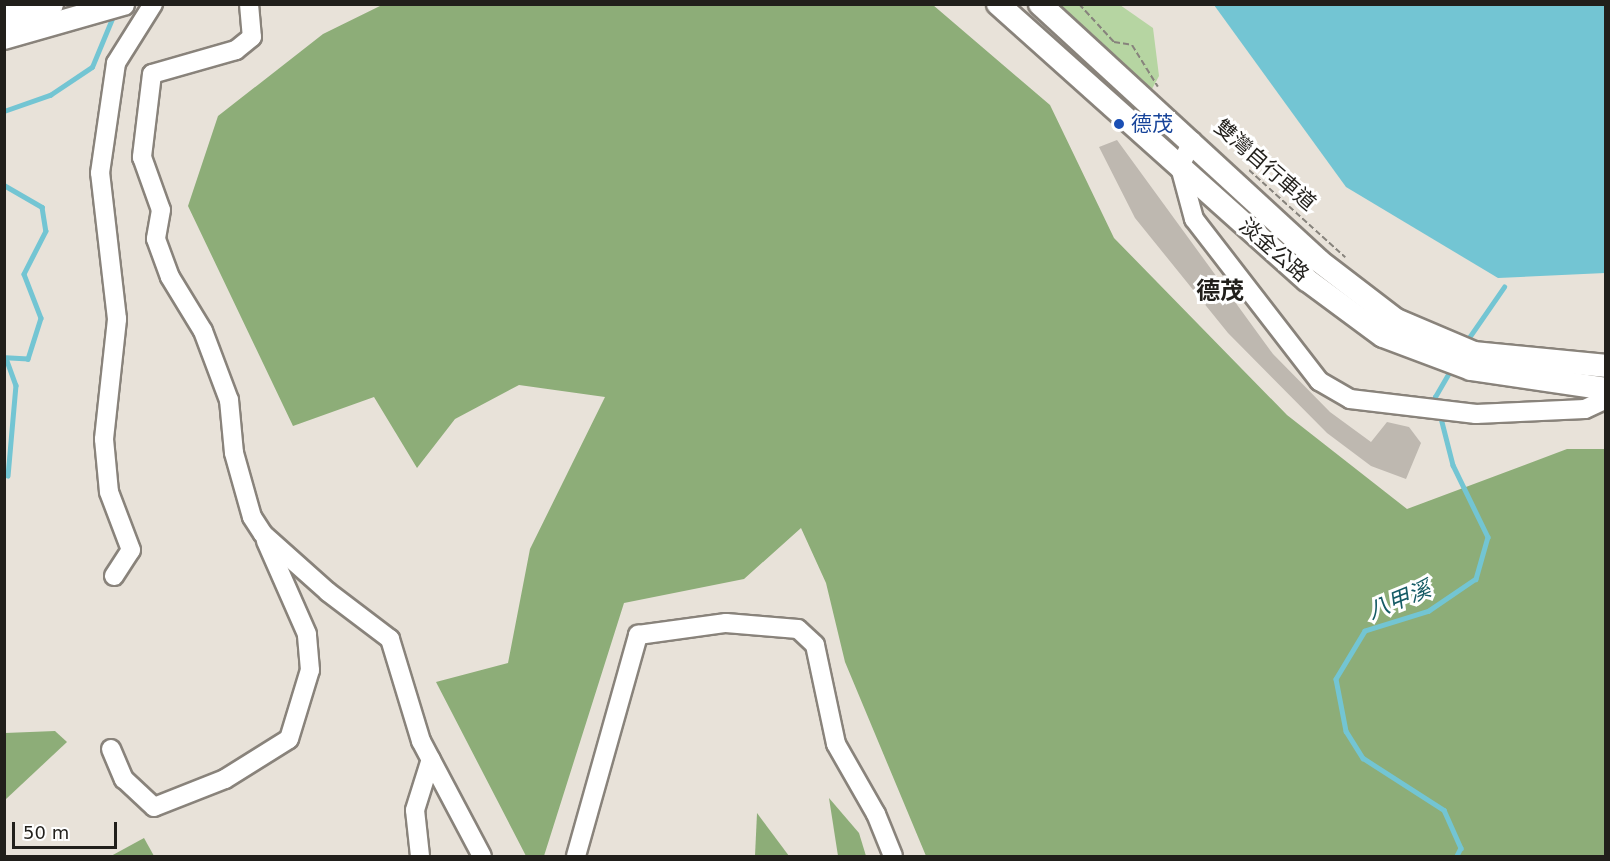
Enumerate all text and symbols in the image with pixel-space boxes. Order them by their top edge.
place label: 德茂 [1131,111,1173,137]
street label: 雙灣自行車道 [1209,114,1321,216]
marker: 德茂 [1112,117,1126,131]
street label: 淡金公路 [1234,213,1314,287]
district label: 德茂 [1196,278,1244,306]
water label: 八甲溪 [1363,575,1435,625]
scale bar [15,810,120,848]
text: 50 m [23,822,69,843]

